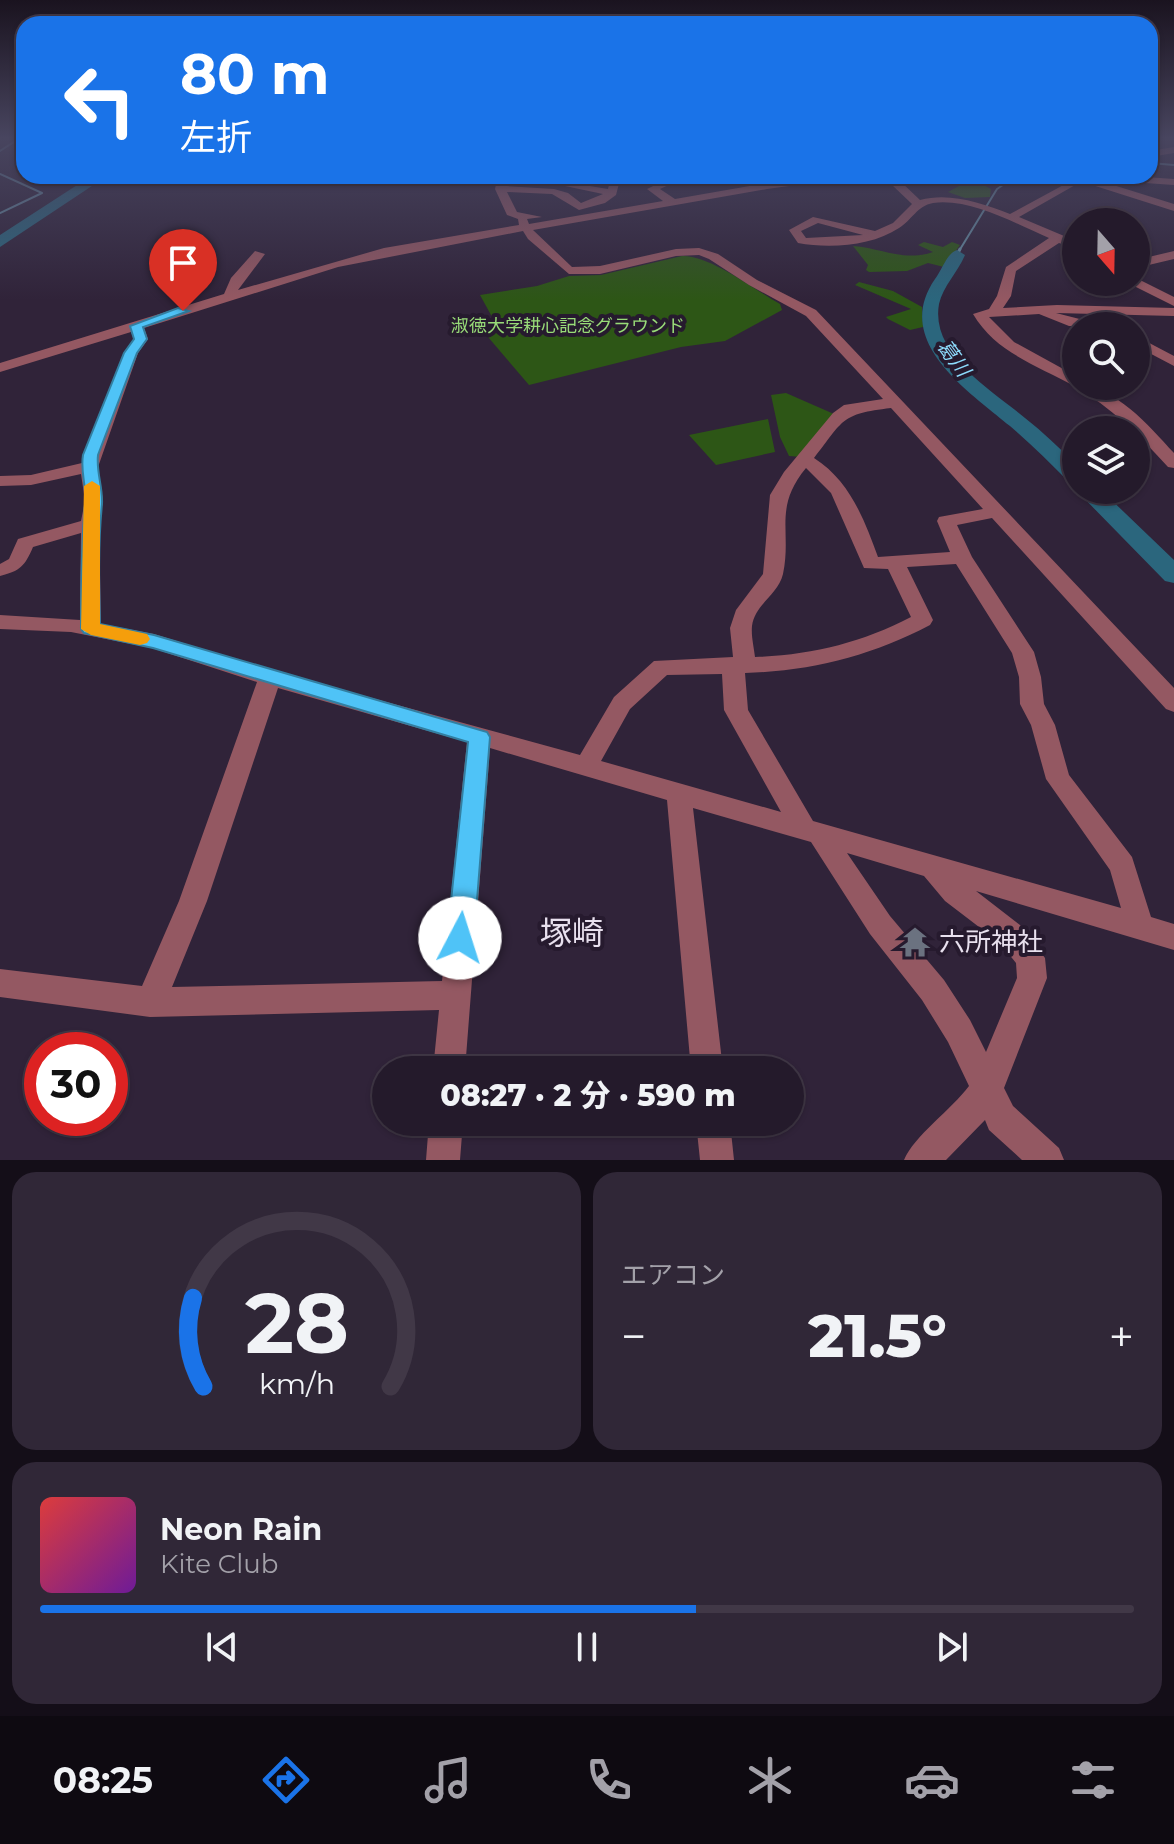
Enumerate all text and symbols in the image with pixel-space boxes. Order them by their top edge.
text: 80 m [180,40,330,108]
icon: left [48,48,152,152]
text: 左折 [180,115,252,159]
north arrow [1062,208,1150,296]
map controls [1062,208,1150,504]
pin [149,229,217,311]
icon: arrive [161,241,205,285]
button: search [1062,312,1150,400]
park label: 淑徳大学耕心記念グラウンド [451,315,685,337]
water label: 葛川 [933,335,977,383]
button: layers [1062,416,1150,504]
position arrow [418,896,502,980]
district label: 塚崎 [540,913,604,952]
temple icon: 六所神社 [898,925,932,959]
place label: 六所神社 [939,926,1043,958]
speed limit sign: 30 [24,1032,128,1136]
text: 08:27 · 2 分 · 590 m [440,1077,736,1114]
text: エアコン [621,1259,725,1291]
text: 28 [245,1272,349,1374]
text: 21.5° [808,1299,947,1372]
text: − [621,1309,646,1363]
text: + [1109,1309,1134,1363]
text: km/h [258,1366,335,1401]
text: Neon Rain [160,1511,322,1548]
text: Kite Club [160,1548,278,1580]
icon: previous [200,1625,244,1669]
icon: pause [565,1625,609,1669]
icon: next [930,1625,974,1669]
icon: directions [258,1752,314,1808]
icon: music [420,1752,476,1808]
icon: phone [581,1752,637,1808]
icon: climate [742,1752,798,1808]
icon: car [904,1752,960,1808]
icon: filters [1065,1752,1121,1808]
text: 08:25 [53,1758,153,1802]

